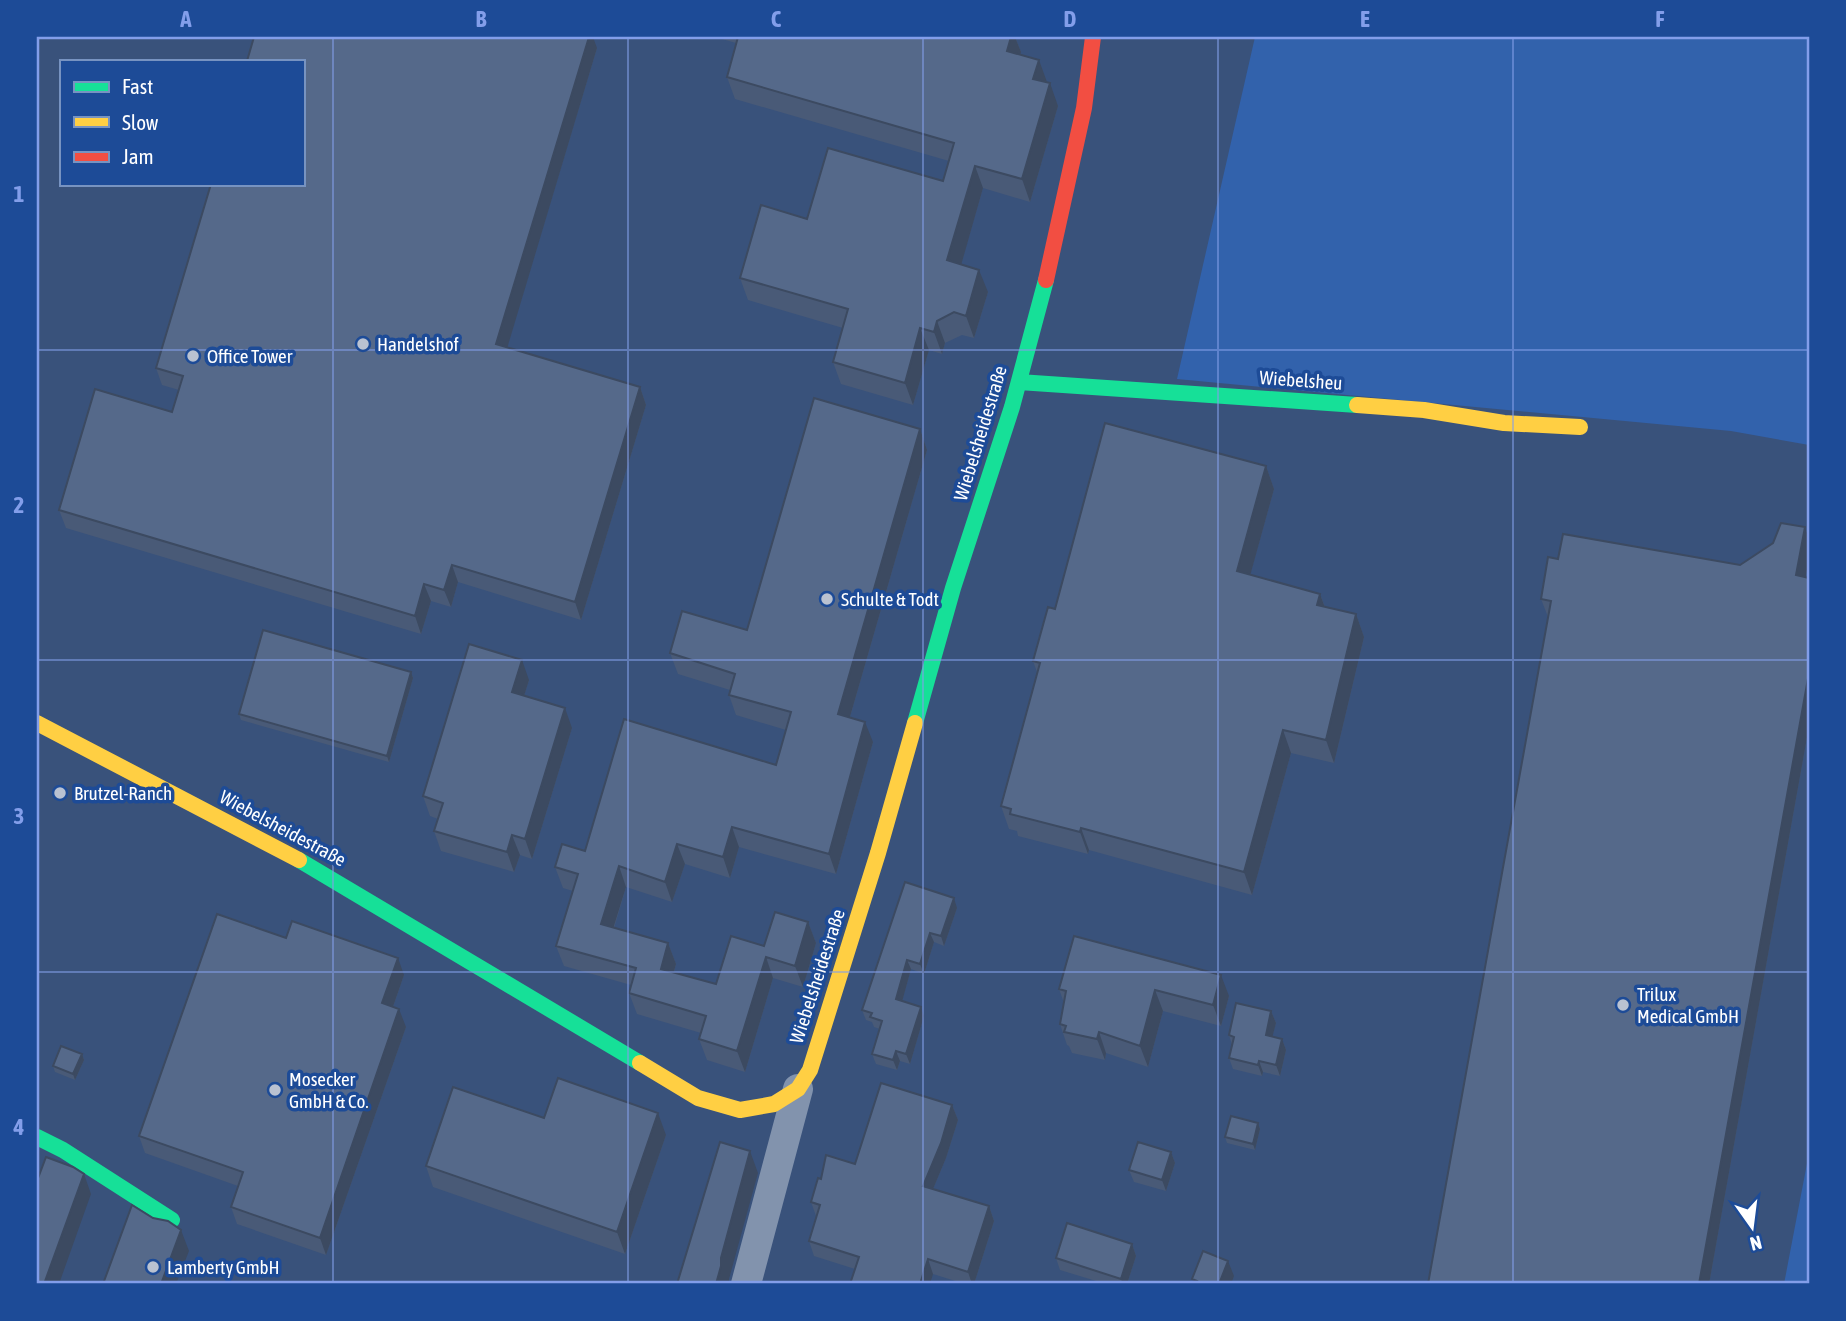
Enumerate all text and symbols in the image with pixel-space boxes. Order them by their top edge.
text: A [179,6,192,32]
text: B [476,6,487,32]
text: C [771,6,782,32]
text: D [1064,6,1077,32]
text: E [1360,6,1370,32]
text: F [1655,6,1665,32]
legend [60,60,304,186]
text: Fast [122,74,153,98]
text: Slow [122,110,159,134]
text: Jam [122,144,154,168]
text: 1 [14,181,25,207]
place label: Handelshof [377,333,459,355]
marker: Handelshof [355,336,371,352]
place label: Office Tower [207,345,293,367]
marker: Office Tower [185,348,201,364]
street label: Wiebelsheidestraße [949,363,1011,503]
street label: Wiebelsheu [1259,366,1343,394]
text: 2 [14,492,24,518]
place label: Schulte & Todt [841,588,939,610]
marker: Schulte & Todt [819,591,835,607]
place label: Brutzel-Ranch [74,782,172,804]
marker: Brutzel-Ranch [52,785,68,801]
street label: Wiebelsheidestraße [216,785,350,871]
text: 3 [14,803,24,829]
street label: Wiebelsheidestraße [785,906,849,1046]
place label: Trilux Medical GmbH [1637,983,1739,1027]
marker: Trilux Medical GmbH [1615,997,1631,1013]
place label: Mosecker GmbH & Co. [289,1068,369,1112]
marker: Mosecker GmbH & Co. [267,1082,283,1098]
text: 4 [13,1114,25,1140]
north arrow [1716,1192,1786,1262]
text: N [1748,1231,1764,1256]
place label: Lamberty GmbH [167,1256,280,1278]
marker: Lamberty GmbH [145,1259,161,1275]

